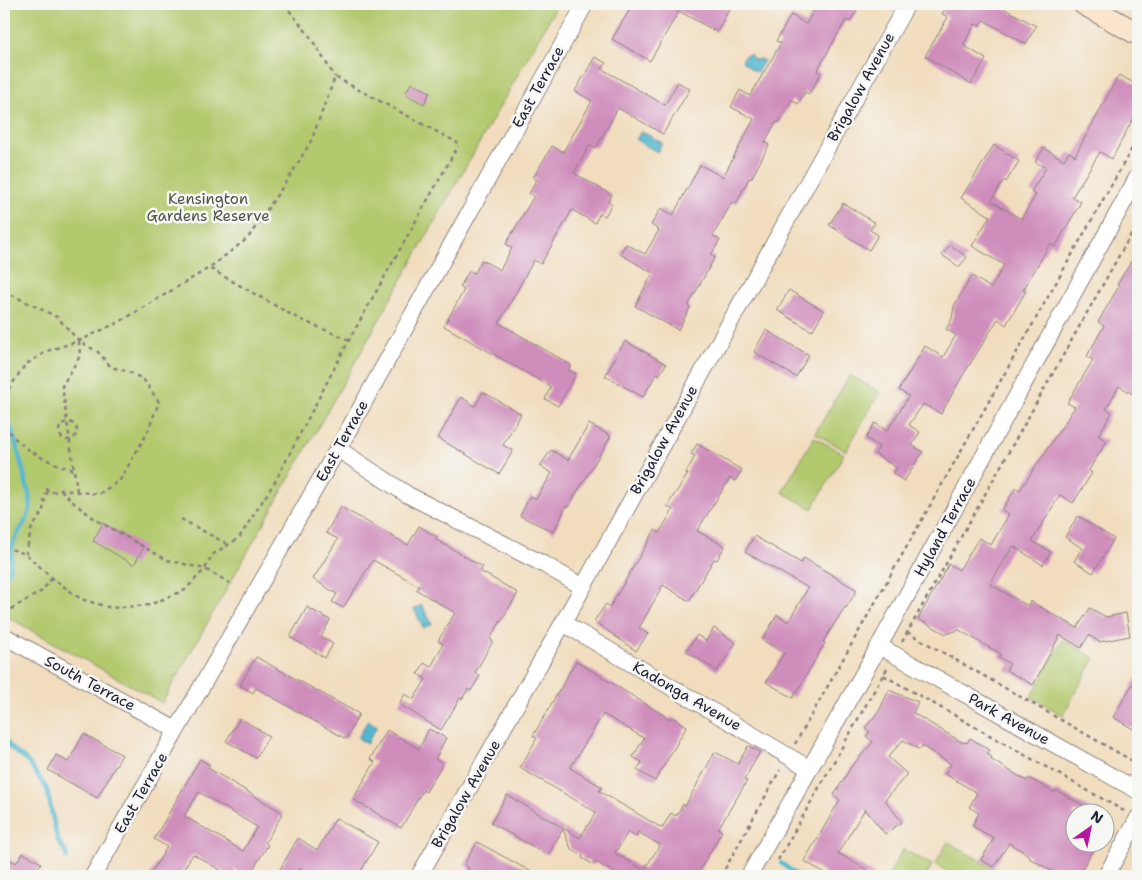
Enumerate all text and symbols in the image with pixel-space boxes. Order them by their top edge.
street label: Brigalow Avenue [823,29,899,145]
street label: East Terrace [507,43,569,131]
park label: Kensington Gardens Reserve [146,189,270,226]
street label: Brigalow Avenue [626,382,702,498]
street label: East Terrace [311,397,373,485]
street label: Hyland Terrace [909,474,981,580]
street label: South Terrace [41,651,139,715]
street label: Kadonga Avenue [629,657,745,735]
street label: Park Avenue [965,688,1053,750]
street label: Brigalow Avenue [427,736,505,852]
street label: East Terrace [110,749,172,837]
north arrow [1064,802,1114,852]
text: N [1088,807,1107,828]

